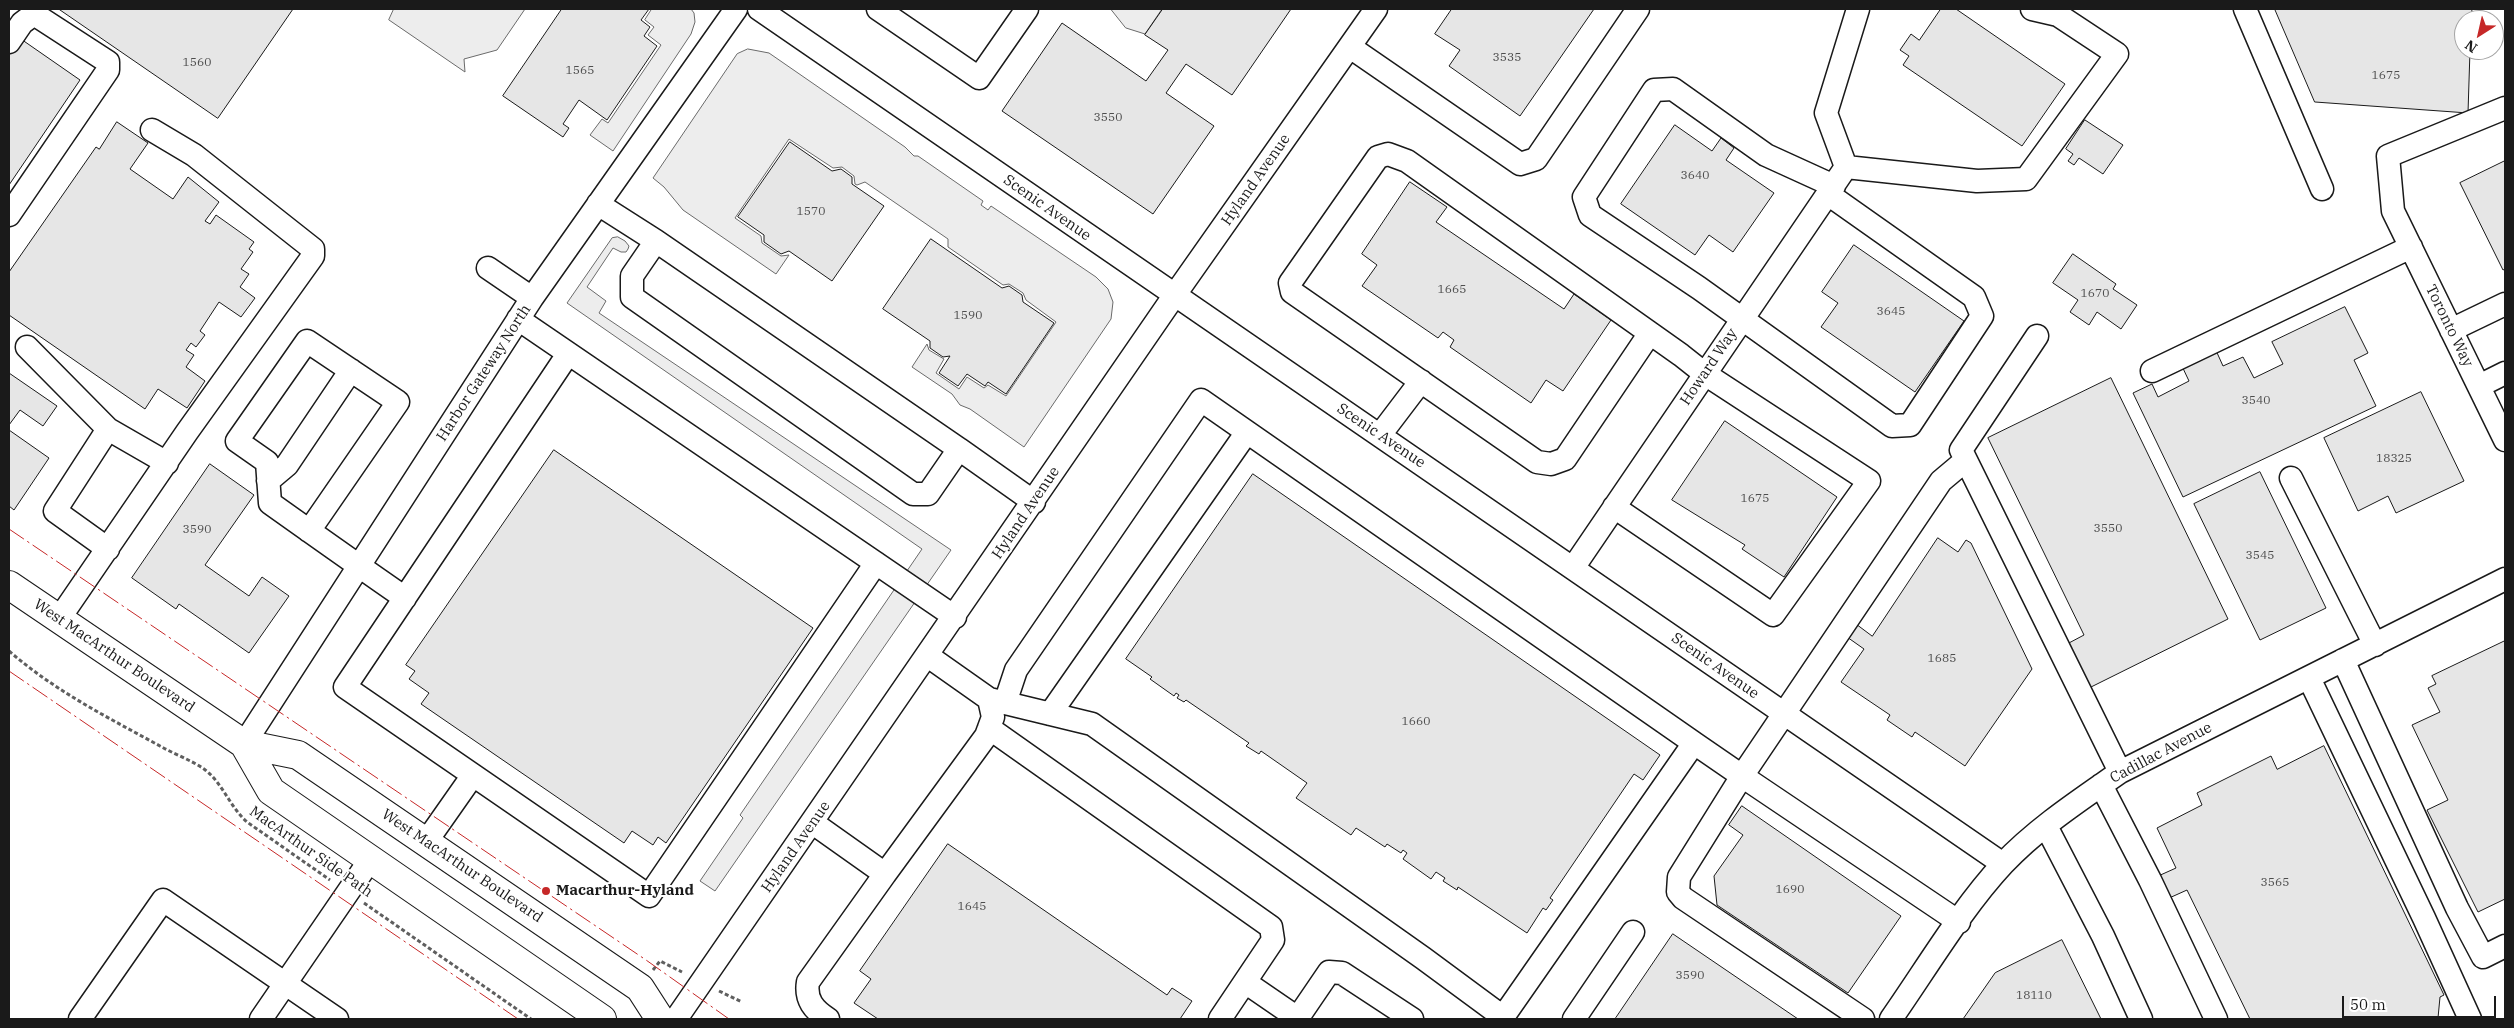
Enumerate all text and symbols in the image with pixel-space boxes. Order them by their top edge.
north arrow [2454,10,2504,60]
text: N [2461,36,2481,57]
house number: 3535 [1493,51,1521,65]
house number: 1560 [183,56,211,70]
house number: 1565 [566,64,594,78]
house number: 1675 [2372,69,2400,83]
house number: 3550 [1094,111,1122,125]
street label: Hyland Avenue [1218,131,1294,229]
house number: 3640 [1681,169,1709,183]
street label: Scenic Avenue [1000,171,1094,245]
house number: 1570 [797,205,825,219]
street label: Toronto Way [2421,282,2477,370]
house number: 1665 [1438,283,1466,297]
house number: 1670 [2081,287,2109,301]
street label: Harbor Gateway North [433,301,535,445]
house number: 3645 [1877,305,1905,319]
house number: 1590 [954,309,982,323]
street label: Howard Way [1677,325,1741,409]
house number: 3540 [2242,394,2270,408]
street label: Scenic Avenue [1333,400,1429,472]
house number: 18325 [2376,452,2412,466]
street label: Hyland Avenue [989,463,1063,563]
house number: 1675 [1741,492,1769,506]
house number: 3550 [2094,522,2122,536]
house number: 3590 [183,523,211,537]
house number: 3545 [2246,549,2274,563]
street label: West MacArthur Boulevard [30,595,198,717]
street label: Scenic Avenue [1668,629,1762,703]
house number: 1685 [1928,652,1956,666]
house number: 1660 [1402,715,1430,729]
street label: Cadillac Avenue [2107,719,2215,787]
street label: Hyland Avenue [758,798,834,896]
street label: MacArthur Side Path [246,803,376,901]
street label: West MacArthur Boulevard [378,805,546,927]
house number: 3565 [2261,876,2289,890]
place label: Macarthur-Hyland [556,882,694,900]
house number: 1690 [1776,883,1804,897]
marker: Macarthur-Hyland [540,885,552,897]
house number: 1645 [958,900,986,914]
house number: 3590 [1676,969,1704,983]
scale bar [2344,986,2498,1018]
house number: 18110 [2016,989,2052,1003]
text: 50 m [2350,995,2386,1014]

